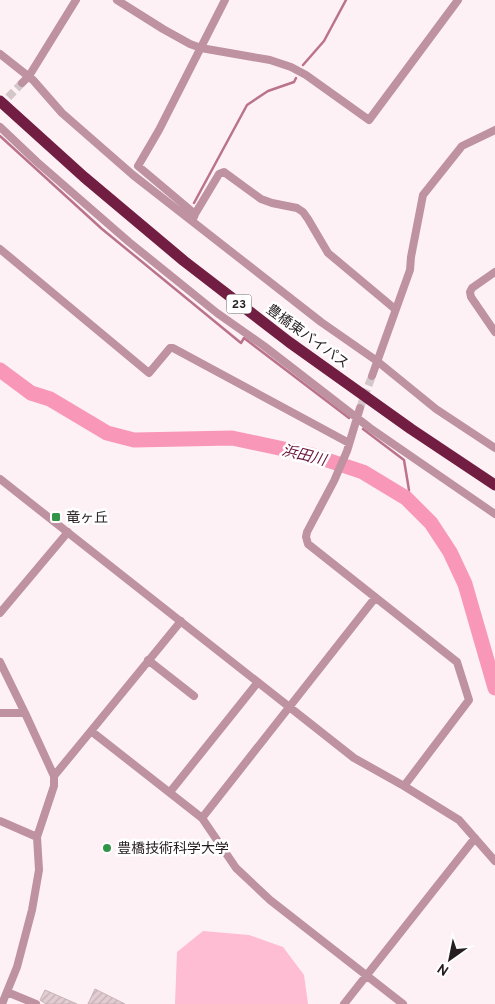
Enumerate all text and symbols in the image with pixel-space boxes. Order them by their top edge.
road number: 23 [226,294,252,314]
street label: 豊橋東バイパス [263,302,352,373]
water label: 浜田川 [279,442,330,472]
place label: 竜ヶ丘 [66,510,108,527]
marker: 竜ヶ丘 [50,511,62,523]
place label: 豊橋技術科学大学 [117,840,229,858]
marker: 豊橋技術科学大学 [101,842,113,854]
north arrow [425,934,475,984]
text: N [435,959,453,979]

